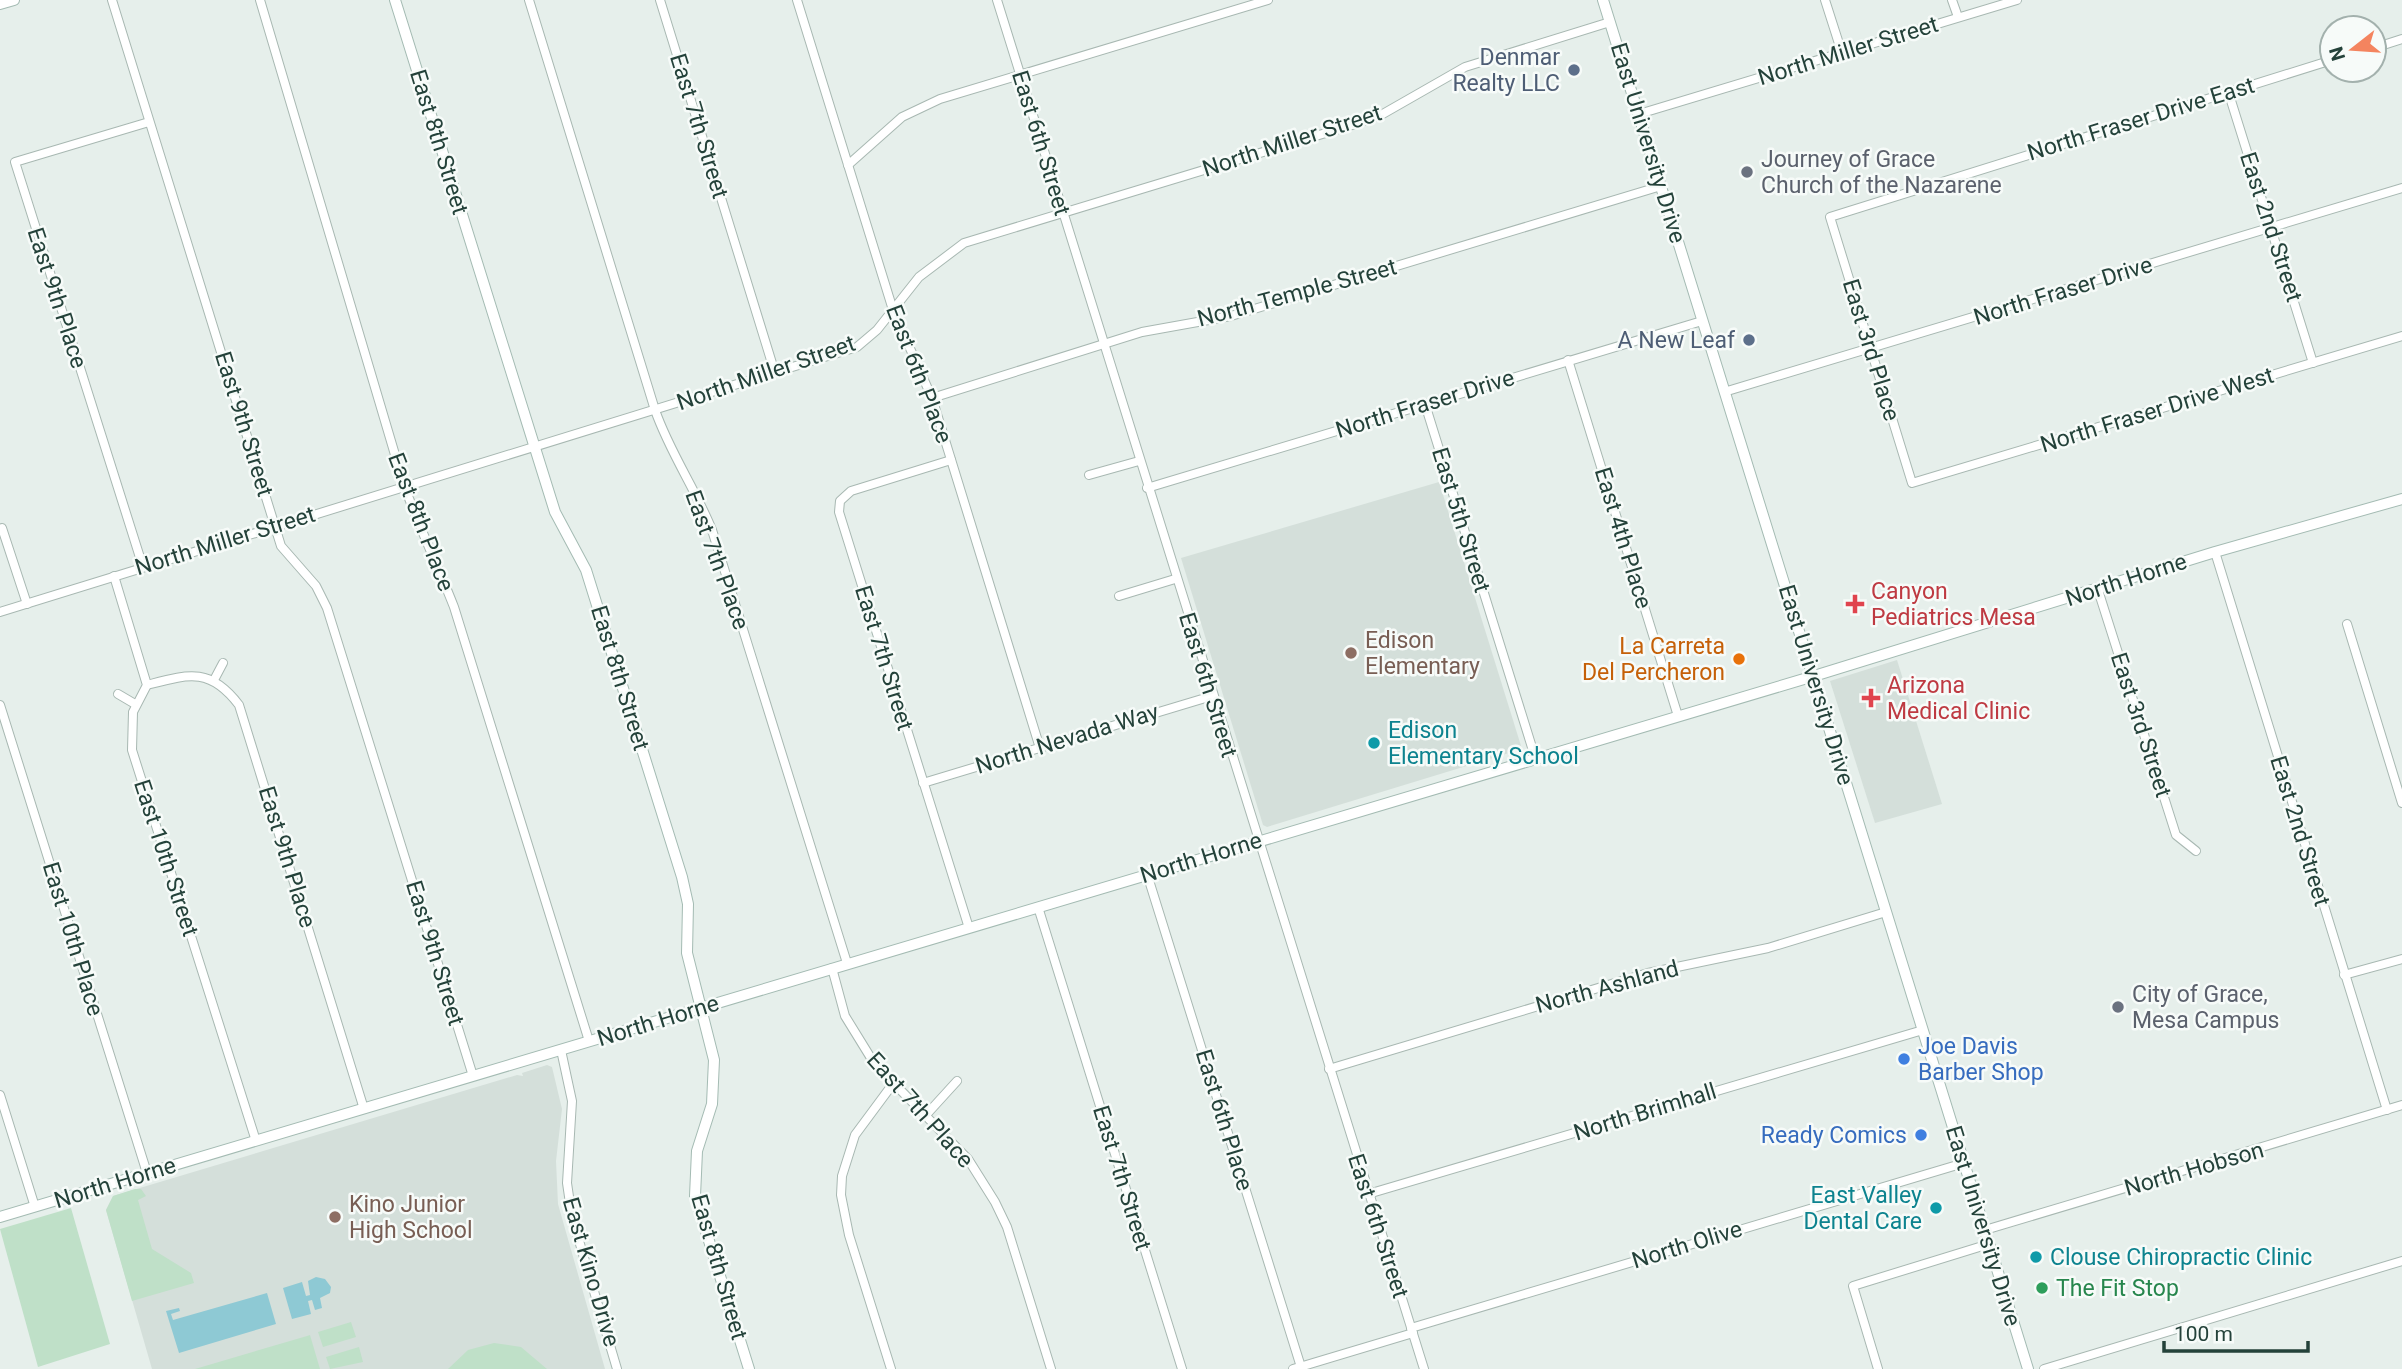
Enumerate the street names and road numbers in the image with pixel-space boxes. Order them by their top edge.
street label: North Miller Street [1755,11,1941,91]
street label: East University Drive [1605,40,1691,246]
street label: East 7th Street [664,50,734,202]
street label: East 8th Street [404,66,474,218]
street label: East 6th Street [1006,67,1076,219]
street label: North Fraser Drive East [2024,72,2258,166]
street label: North Miller Street [1199,99,1385,183]
street label: East 2nd Street [2234,149,2308,305]
street label: East 9th Place [22,224,92,372]
street label: North Fraser Drive [1970,251,2156,331]
street label: North Temple Street [1194,253,1400,333]
street label: East 3rd Place [1837,276,1905,424]
street label: East 6th Place [880,301,958,447]
street label: North Miller Street [673,330,859,416]
street label: East 9th Street [209,348,279,500]
street label: North Fraser Drive West [2037,362,2277,458]
street label: North Fraser Drive [1332,364,1518,444]
street label: East 5th Street [1426,444,1496,596]
street label: East 8th Place [382,449,460,595]
street label: East 4th Place [1589,464,1657,612]
street label: East 7th Place [679,487,755,633]
street label: North Miller Street [132,501,318,581]
street label: North Horne [2062,548,2190,612]
street label: East 7th Street [849,582,919,734]
street label: East University Drive [1773,582,1859,788]
street label: East 8th Street [585,602,655,754]
street label: East 6th Street [1173,609,1243,761]
street label: East 3rd Street [2105,649,2177,801]
street label: North Nevada Way [972,698,1162,780]
street label: East 2nd Street [2264,753,2336,909]
street label: East 10th Street [128,776,204,940]
street label: East 9th Place [253,783,321,931]
street label: North Horne [1137,827,1265,889]
street label: East 10th Place [37,859,109,1019]
street label: East 9th Street [400,877,470,1029]
street label: North Ashland [1532,955,1682,1019]
street label: North Horne [594,990,722,1052]
street label: East 6th Place [1190,1046,1258,1194]
street label: East 7th Place [861,1047,979,1173]
street label: North Brimhall [1570,1077,1720,1147]
street label: East 7th Street [1087,1102,1157,1254]
street label: East University Drive [1940,1123,2026,1329]
street label: North Hobson [2121,1136,2267,1202]
street label: East 6th Street [1342,1150,1414,1302]
street label: North Horne [51,1152,179,1214]
street label: East 8th Street [685,1191,753,1343]
street label: East Kino Drive [557,1194,625,1350]
street label: North Olive [1629,1215,1745,1275]

